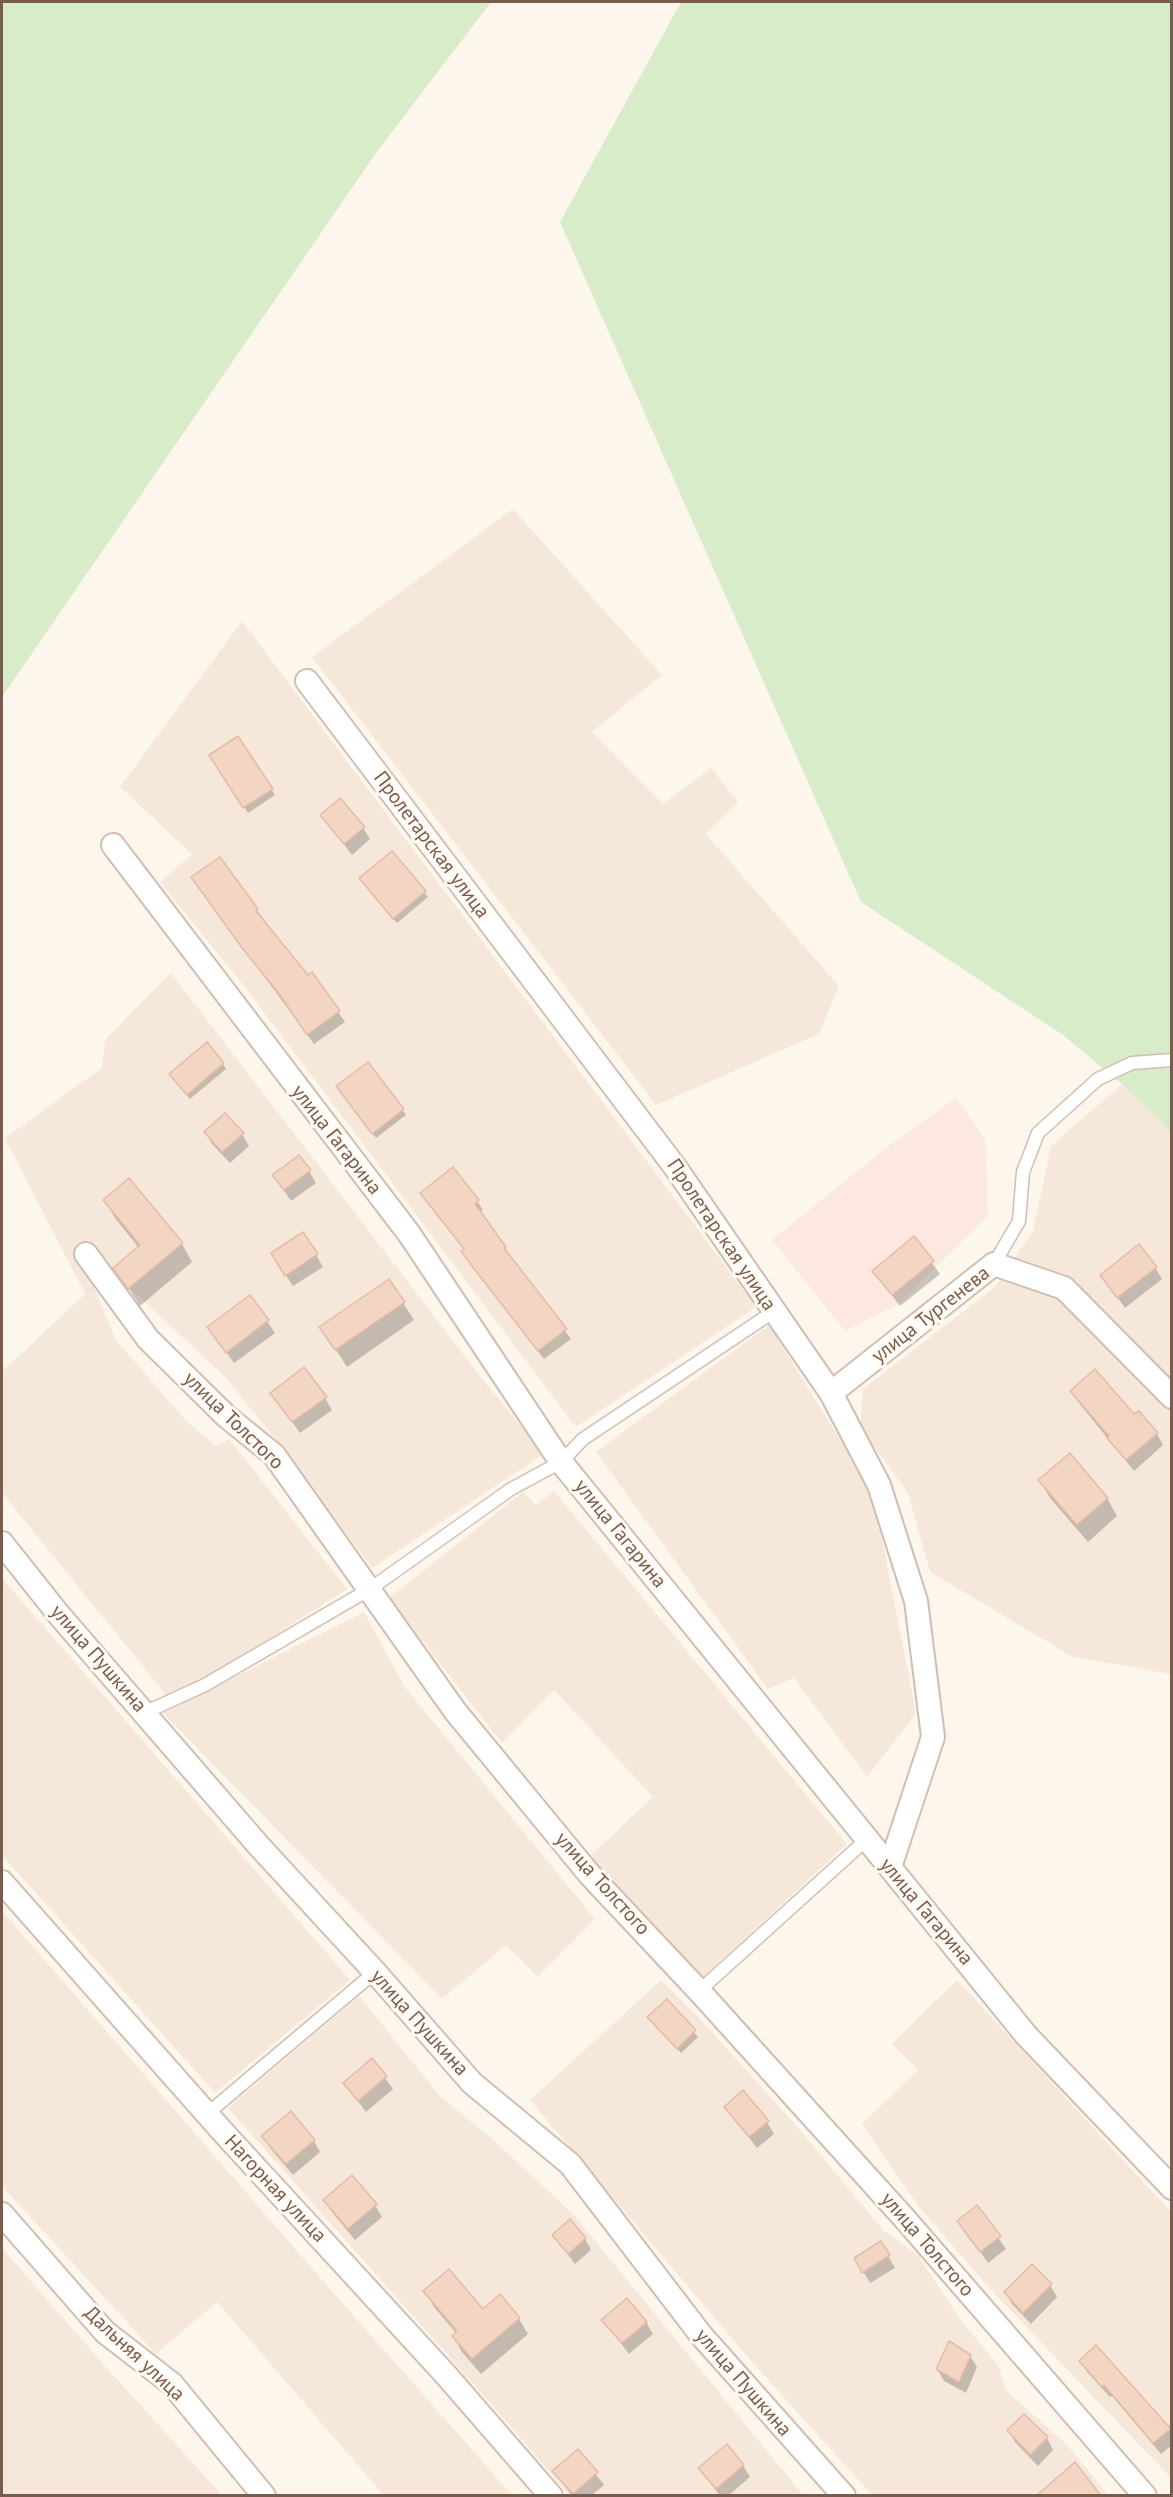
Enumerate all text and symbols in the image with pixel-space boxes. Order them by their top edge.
street label: Пролетарская улица [368,767,494,923]
street label: улица Гагарина [286,1080,386,1200]
street label: Пролетарская улица [661,1155,781,1315]
street label: улица Тургенева [867,1262,995,1368]
street label: улица Толстого [178,1367,288,1475]
street label: улица Гагарина [569,1475,671,1593]
street label: улица Пушкина [45,1600,151,1718]
street label: улица Толстого [549,1828,655,1940]
street label: улица Гагарина [874,1854,978,1970]
street label: улица Пушкина [365,1965,473,2081]
street label: Нагорная улица [219,2130,331,2248]
street label: улица Толстого [875,2188,979,2302]
street label: Дальняя улица [79,2301,189,2407]
street label: улица Пушкина [690,2324,796,2442]

